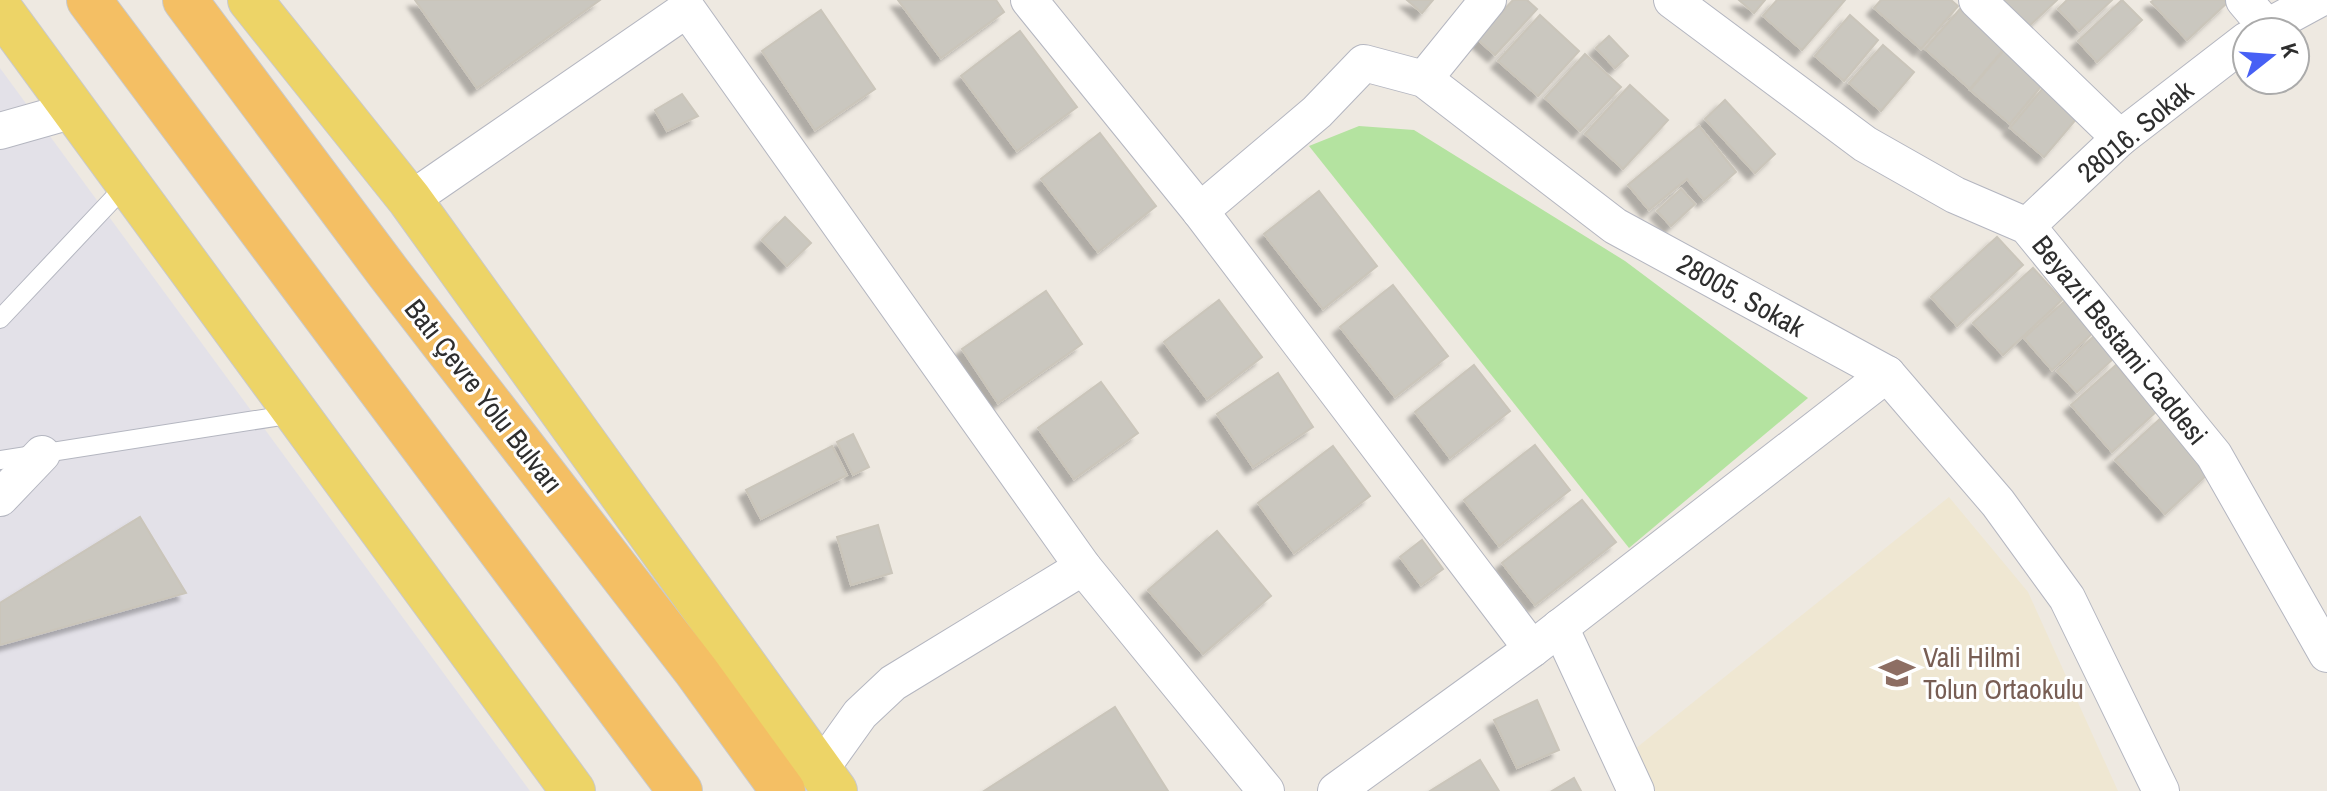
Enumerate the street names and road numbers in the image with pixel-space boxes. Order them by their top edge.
street label: 28016. Sokak [2069,71,2201,191]
street label: Beyazıt Bestami Caddesi [2024,227,2216,453]
street label: 28005. Sokak [1670,244,1812,346]
street label: Batı Çevre Yolu Bulvarı [396,291,572,501]

